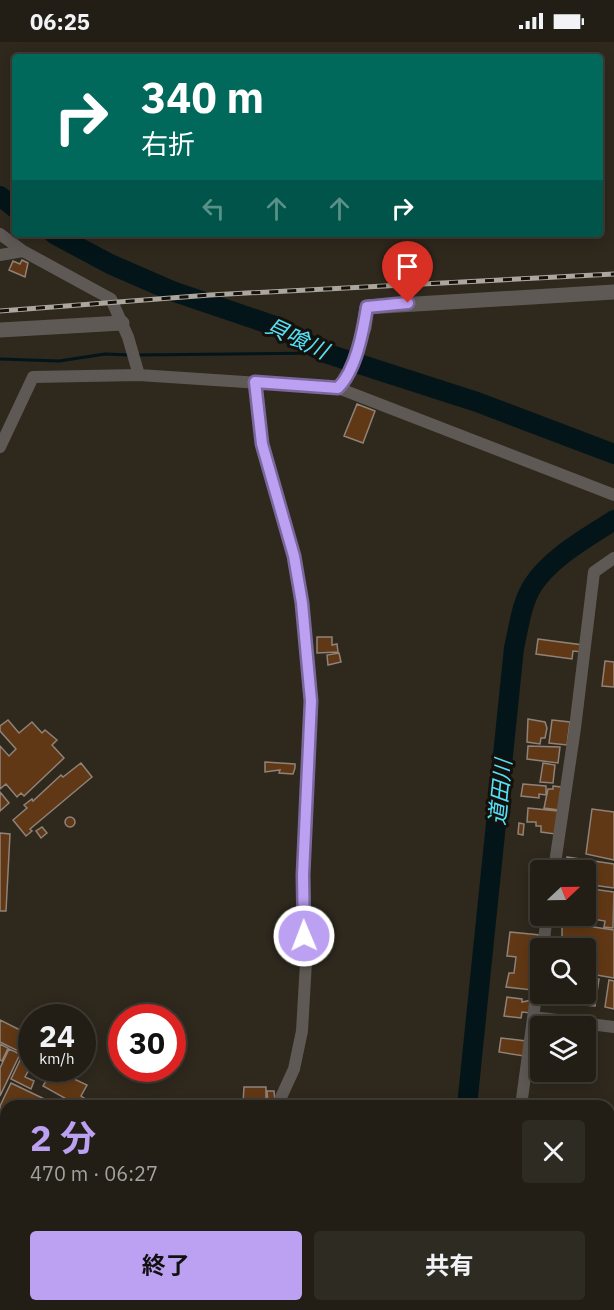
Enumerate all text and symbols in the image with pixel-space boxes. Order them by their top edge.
text: 06:25 [30,7,90,36]
text: 340 m [141,70,264,125]
icon: right [42,78,120,156]
text: 右折 [141,126,195,161]
icon: left [197,192,230,225]
icon: ahead [260,192,293,225]
icon: ahead [323,192,356,225]
icon: right [386,192,419,225]
pin [382,241,433,303]
icon: arrive [391,250,424,283]
water label: 貝喰川 [261,310,335,365]
water label: 道田川 [482,756,518,826]
north arrow [530,860,596,926]
map controls [530,860,596,1082]
position arrow [272,904,336,968]
button: search [530,938,596,1004]
speed limit sign: 30 [108,1004,186,1082]
text: 24 [39,1016,75,1055]
button: layers [530,1016,596,1082]
text: km/h [39,1049,75,1068]
text: 2 分 [30,1114,96,1161]
button: close [522,1120,585,1183]
text: 470 m · 06:27 [30,1160,158,1187]
button: 終了 [30,1231,302,1300]
button: 共有 [314,1231,585,1300]

